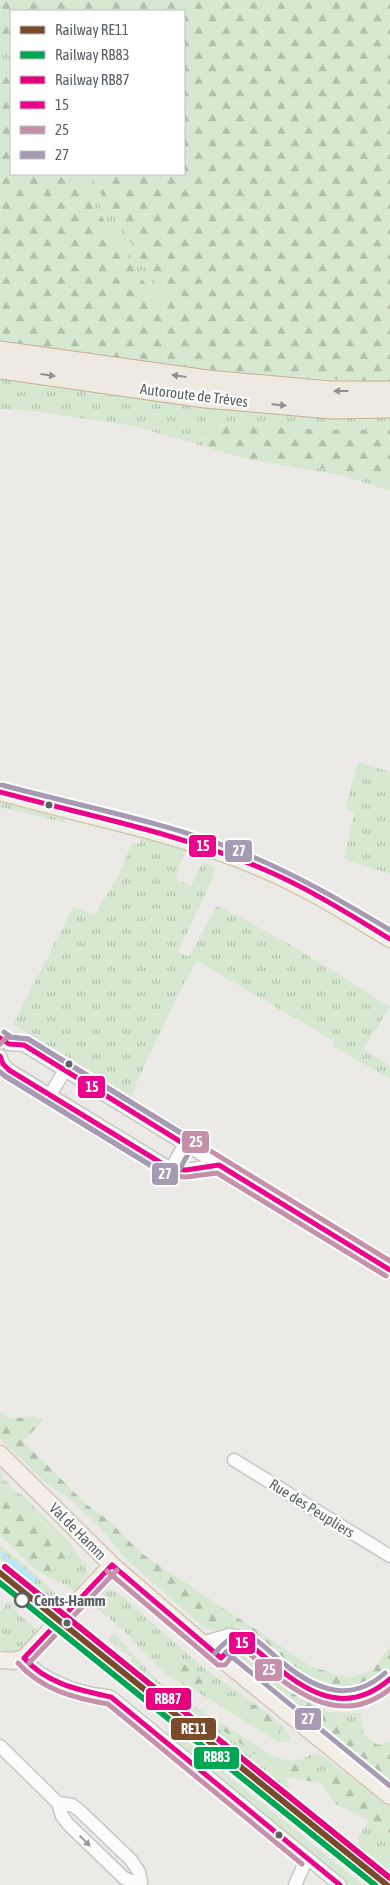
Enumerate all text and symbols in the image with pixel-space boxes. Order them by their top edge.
legend [10,10,185,175]
text: Railway RE11 [55,21,129,38]
text: Railway RB83 [55,46,129,63]
text: Railway RB87 [55,71,129,88]
text: 15 [55,96,69,113]
text: 25 [55,121,69,138]
text: 27 [55,146,69,163]
one-way arrow [41,372,57,380]
one-way arrow [171,372,187,380]
street label: Autoroute de Trèves [139,380,249,410]
one-way arrow [333,387,349,395]
one-way arrow [271,401,287,409]
unlabelled marker [44,800,54,810]
line badge: 15 [188,834,217,858]
text: 15 [196,838,210,854]
line badge: 27 [224,839,253,863]
text: 27 [232,843,246,859]
unlabelled marker [64,1059,74,1069]
line badge: 15 [77,1075,106,1099]
text: 15 [85,1079,99,1095]
line badge: 25 [181,1130,210,1154]
text: 25 [189,1134,203,1150]
line badge: 27 [151,1162,179,1186]
text: 27 [158,1166,172,1182]
street label: Rue des Peupliers [266,1475,358,1541]
street label: Val de Hamm [46,1499,110,1563]
marker: Cents-Hamm [14,1592,30,1608]
place label: Cents-Hamm [34,1592,106,1609]
unlabelled marker [62,1618,72,1628]
line badge: 15 [228,1631,256,1655]
text: 15 [235,1635,249,1651]
line badge: 25 [254,1658,283,1682]
text: 25 [262,1662,276,1678]
line badge: RB87 [145,1687,192,1711]
text: RB87 [155,1691,181,1707]
line badge: 27 [294,1707,322,1731]
text: 27 [301,1711,315,1727]
line badge: RE11 [170,1717,217,1741]
text: RE11 [181,1721,207,1737]
line badge: RB83 [193,1746,240,1770]
text: RB83 [204,1749,230,1765]
unlabelled marker [274,1830,284,1840]
one-way arrow [79,1835,91,1847]

